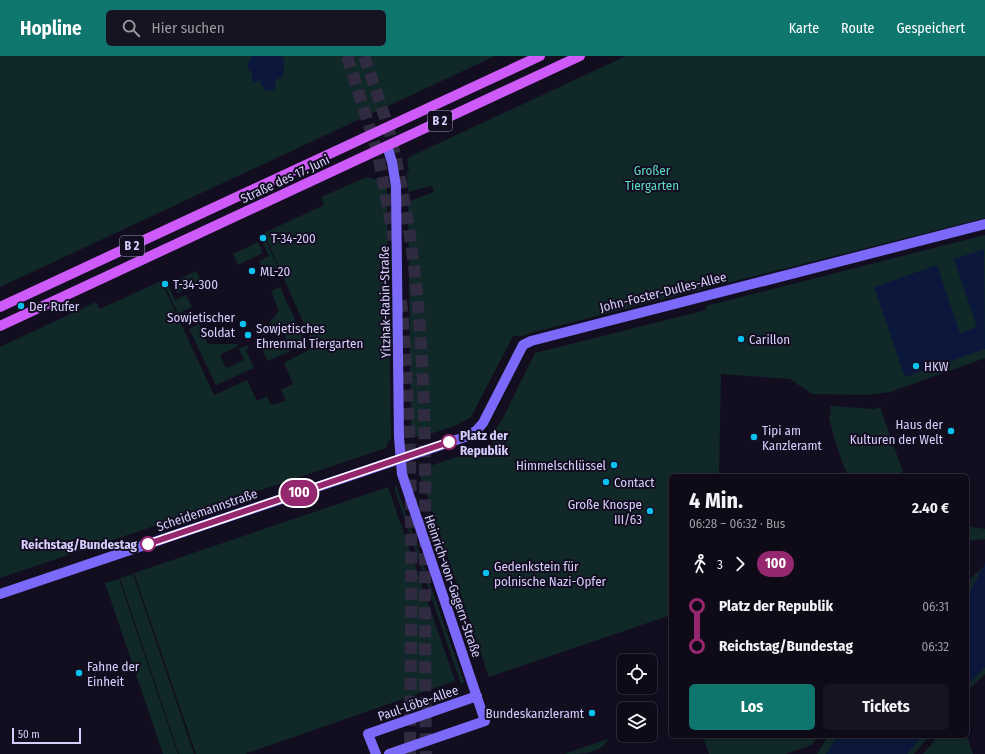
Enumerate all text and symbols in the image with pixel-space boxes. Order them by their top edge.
search box [106,10,386,46]
text: Hopline [20,17,82,40]
icon: search [120,17,142,39]
text: Hier suchen [152,19,225,37]
text: Karte [789,20,819,37]
text: Route [841,20,874,37]
text: Gespeichert [896,20,965,37]
road number: B 2 [428,111,452,131]
street label: Straße des 17. Juni [238,152,332,206]
park label: Großer Tiergarten [625,163,679,193]
place label: T-34-200 [271,231,316,246]
marker: T-34-200 [258,233,268,243]
road number: B 2 [120,236,144,256]
street label: Yitzhak-Rabin-Straße [377,246,393,358]
place label: ML-20 [260,264,290,279]
marker: ML-20 [247,266,257,276]
street label: John-Foster-Dulles-Allee [598,269,728,315]
place label: T-34-300 [173,277,218,292]
marker: T-34-300 [160,279,170,289]
place label: Der Rufer [29,299,80,314]
marker: Der Rufer [16,301,26,311]
place label: Sowjetischer Soldat [167,310,236,340]
marker: Sowjetischer Soldat [238,319,248,329]
place label: Sowjetisches Ehrenmal Tiergarten [256,321,363,351]
marker: Sowjetisches Ehrenmal Tiergarten [243,330,253,340]
place label: Carillon [749,332,790,347]
marker: Carillon [736,334,746,344]
place label: HKW [924,359,949,374]
marker: HKW [911,361,921,371]
place label: Haus der Kulturen der Welt [850,417,944,447]
place label: Tipi am Kanzleramt [762,423,822,453]
marker: Haus der Kulturen der Welt [946,426,956,436]
place label: Platz der Republik [460,428,508,458]
marker: Tipi am Kanzleramt [749,432,759,442]
marker: Platz der Republik [441,434,457,450]
place label: Himmelschlüssel [516,458,607,473]
marker: Himmelschlüssel [609,460,619,470]
place label: Contact [614,475,655,490]
marker: Contact [601,477,611,487]
line badge: 100 [276,480,322,506]
text: 100 [288,484,310,501]
street label: Scheidemannstraße [155,486,259,534]
text: 4 Min. [689,487,743,514]
place label: Große Knospe III/63 [568,497,642,527]
text: 2.40 € [912,499,949,517]
marker: Große Knospe III/63 [645,506,655,516]
street label: Heinrich-von-Gagern-Straße [422,513,484,659]
text: 06:28 – 06:32 · Bus [689,516,785,531]
marker: Reichstag/Bundestag [140,536,156,552]
place label: Reichstag/Bundestag [21,537,138,552]
icon: walk [689,553,711,575]
icon: forward [729,553,751,575]
text: 100 [765,555,786,572]
text: 3 [717,557,723,572]
place label: Gedenkstein für polnische Nazi-Opfer [494,559,607,589]
marker: Gedenkstein für polnische Nazi-Opfer [481,568,491,578]
text: Platz der Republik [719,597,833,615]
text: 06:31 [922,599,949,614]
text: Reichstag/Bundestag [719,637,853,655]
text: 06:32 [921,639,949,654]
map controls [617,654,657,742]
button: locate [617,654,657,694]
place label: Fahne der Einheit [87,659,140,689]
marker: Fahne der Einheit [74,668,84,678]
street label: Paul-Löbe-Allee [376,682,460,724]
button: Los [689,684,815,730]
button: Tickets [823,684,949,730]
button: layers [617,702,657,742]
place label: Bundeskanzleramt [486,706,585,721]
marker: Bundeskanzleramt [587,708,597,718]
scale bar [12,726,81,745]
text: 50 m [18,728,40,741]

